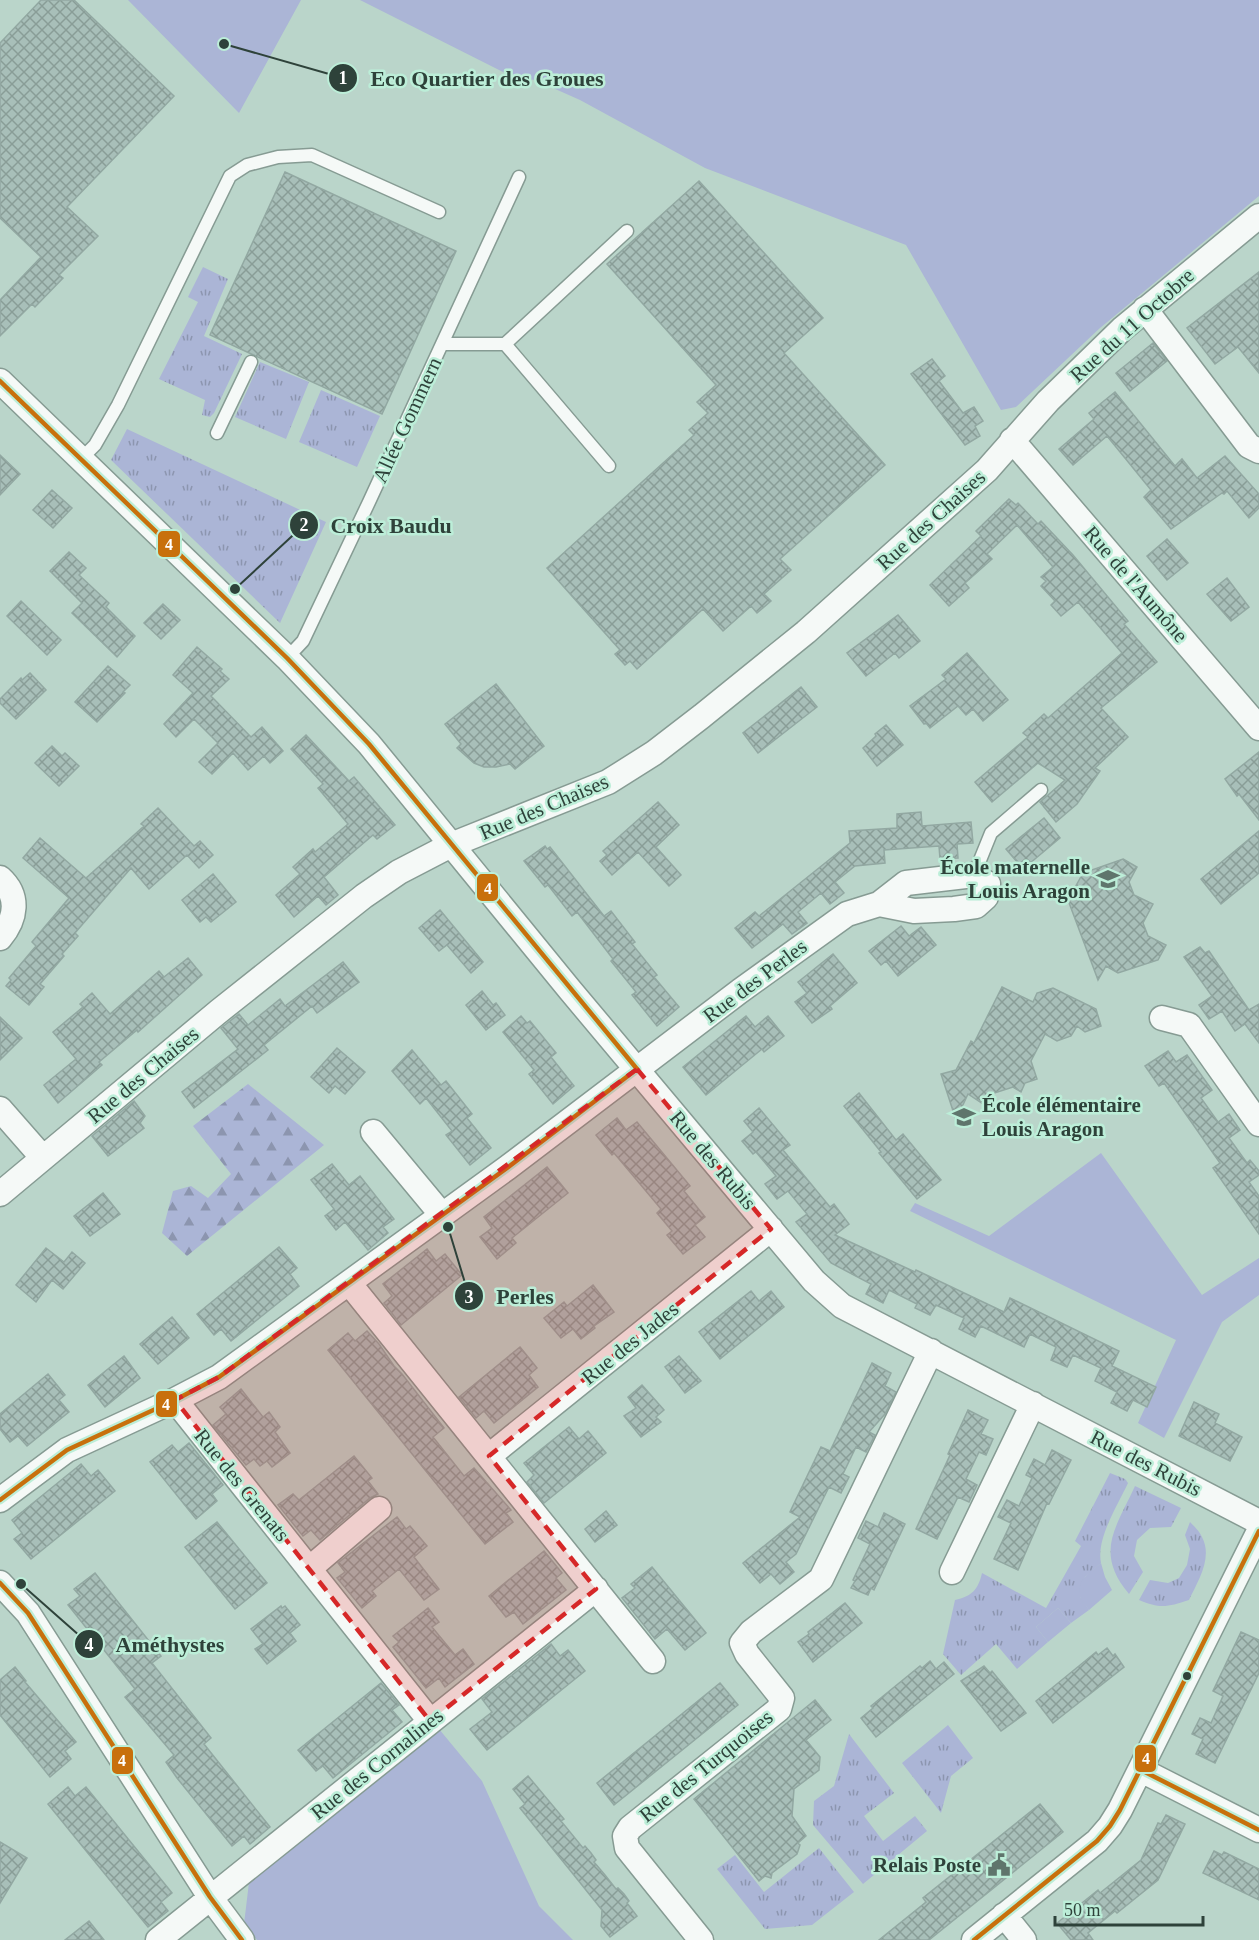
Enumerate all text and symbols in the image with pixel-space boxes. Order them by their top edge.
callout: Eco Quartier des Groues [328,58,615,98]
text: Eco Quartier des Groues [370,66,604,91]
text: 1 [339,68,348,88]
street label: Rue du 11 Octobre [1065,263,1199,387]
street label: Allée Gommern [367,353,447,487]
street label: Rue des Chaises [872,465,990,575]
callout: Croix Baudu [289,505,464,545]
text: Croix Baudu [330,513,452,538]
text: 2 [300,515,309,535]
street label: Rue de l'Aumône [1079,521,1193,647]
line badge: 4 [157,530,181,558]
text: 4 [165,536,173,553]
street label: Rue des Chaises [476,769,612,845]
place label: École maternelle Louis Aragon [940,855,1090,903]
school or university icon: École maternelle Louis Aragon [1095,866,1121,892]
line badge: 4 [476,873,499,902]
text: 4 [484,880,492,897]
street label: Rue des Perles [698,934,812,1028]
street label: Rue des Chaises [83,1022,203,1128]
place label: École élémentaire Louis Aragon [982,1093,1141,1141]
school or university icon: École élémentaire Louis Aragon [951,1104,977,1130]
street label: Rue des Rubis [665,1106,761,1214]
callout: Perles [454,1276,565,1316]
text: Perles [496,1284,554,1309]
text: 3 [465,1287,474,1307]
street label: Rue des Jades [577,1297,683,1389]
line badge: 4 [155,1390,178,1418]
text: 4 [162,1396,170,1413]
street label: Rue des Grenats [189,1424,295,1546]
street label: Rue des Rubis [1086,1425,1206,1501]
callout: Améthystes [74,1624,237,1664]
text: Améthystes [116,1632,225,1657]
text: 4 [85,1635,94,1655]
unlabelled marker [1181,1670,1193,1682]
street label: Rue des Cornalines [306,1703,448,1825]
street label: Rue des Turquoises [635,1705,777,1827]
line badge: 4 [1134,1744,1157,1773]
line badge: 4 [111,1746,134,1775]
text: 4 [1142,1750,1150,1767]
text: 4 [118,1752,126,1769]
public building icon: Relais Poste [986,1852,1012,1878]
place label: Relais Poste [873,1853,981,1877]
scale bar [1055,1889,1204,1927]
text: 50 m [1064,1900,1101,1920]

